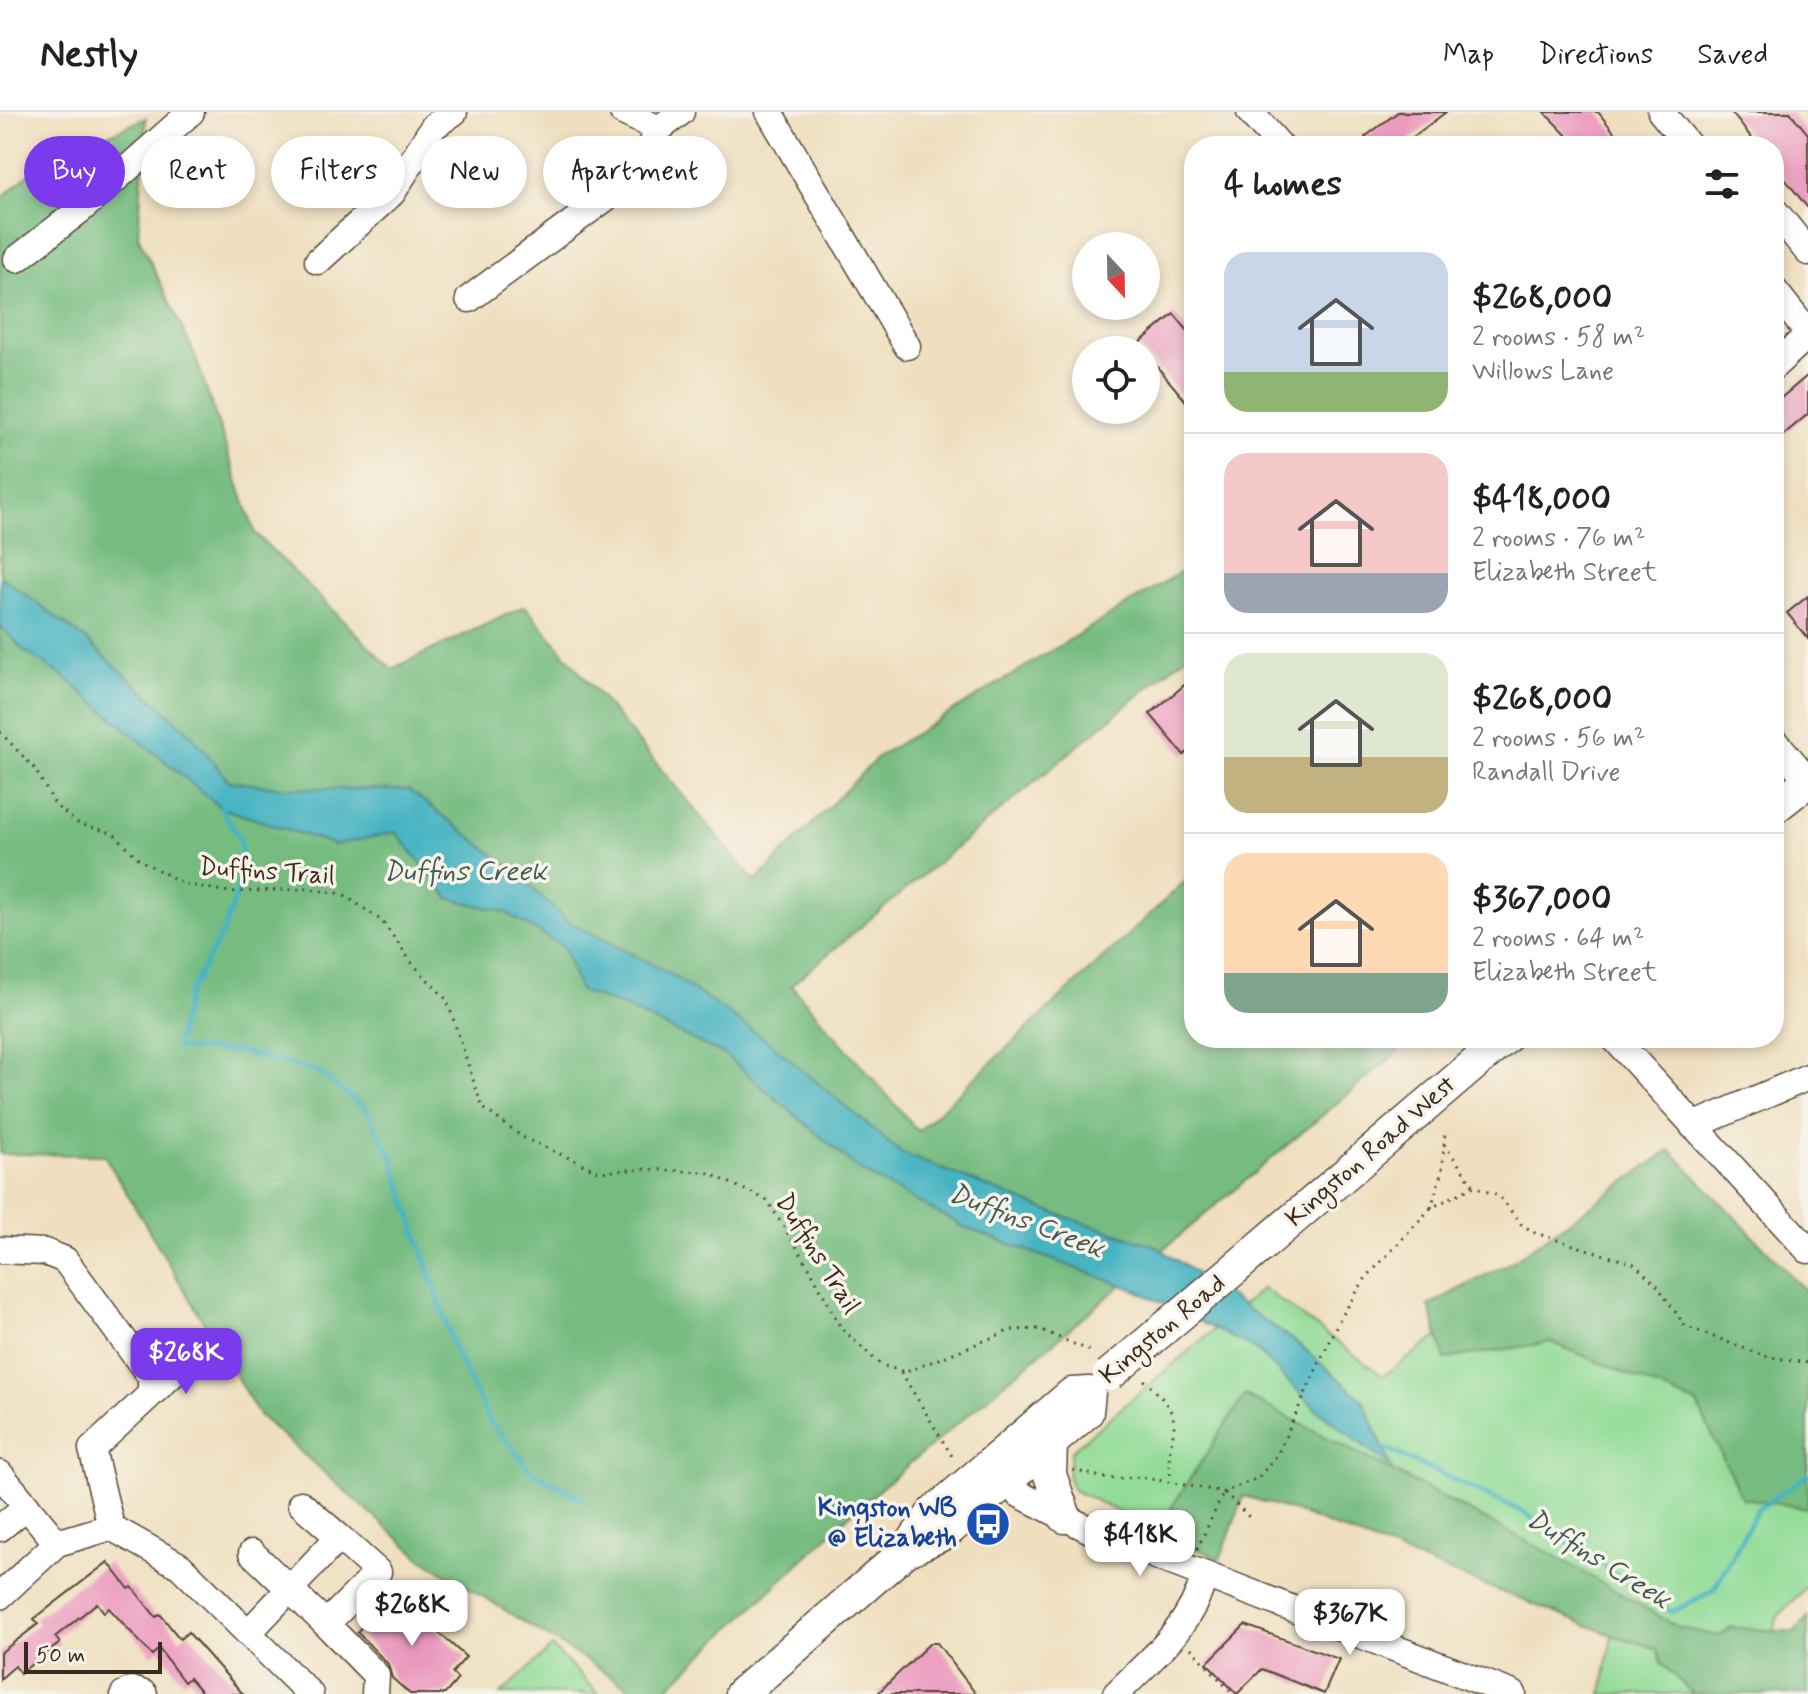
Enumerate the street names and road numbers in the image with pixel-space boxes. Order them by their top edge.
street label: Duffins Trail [198,850,336,894]
street label: Kingston Road West [1279,1069,1465,1237]
street label: Duffins Trail [767,1187,867,1321]
street label: Kingston Road [1093,1267,1234,1394]

